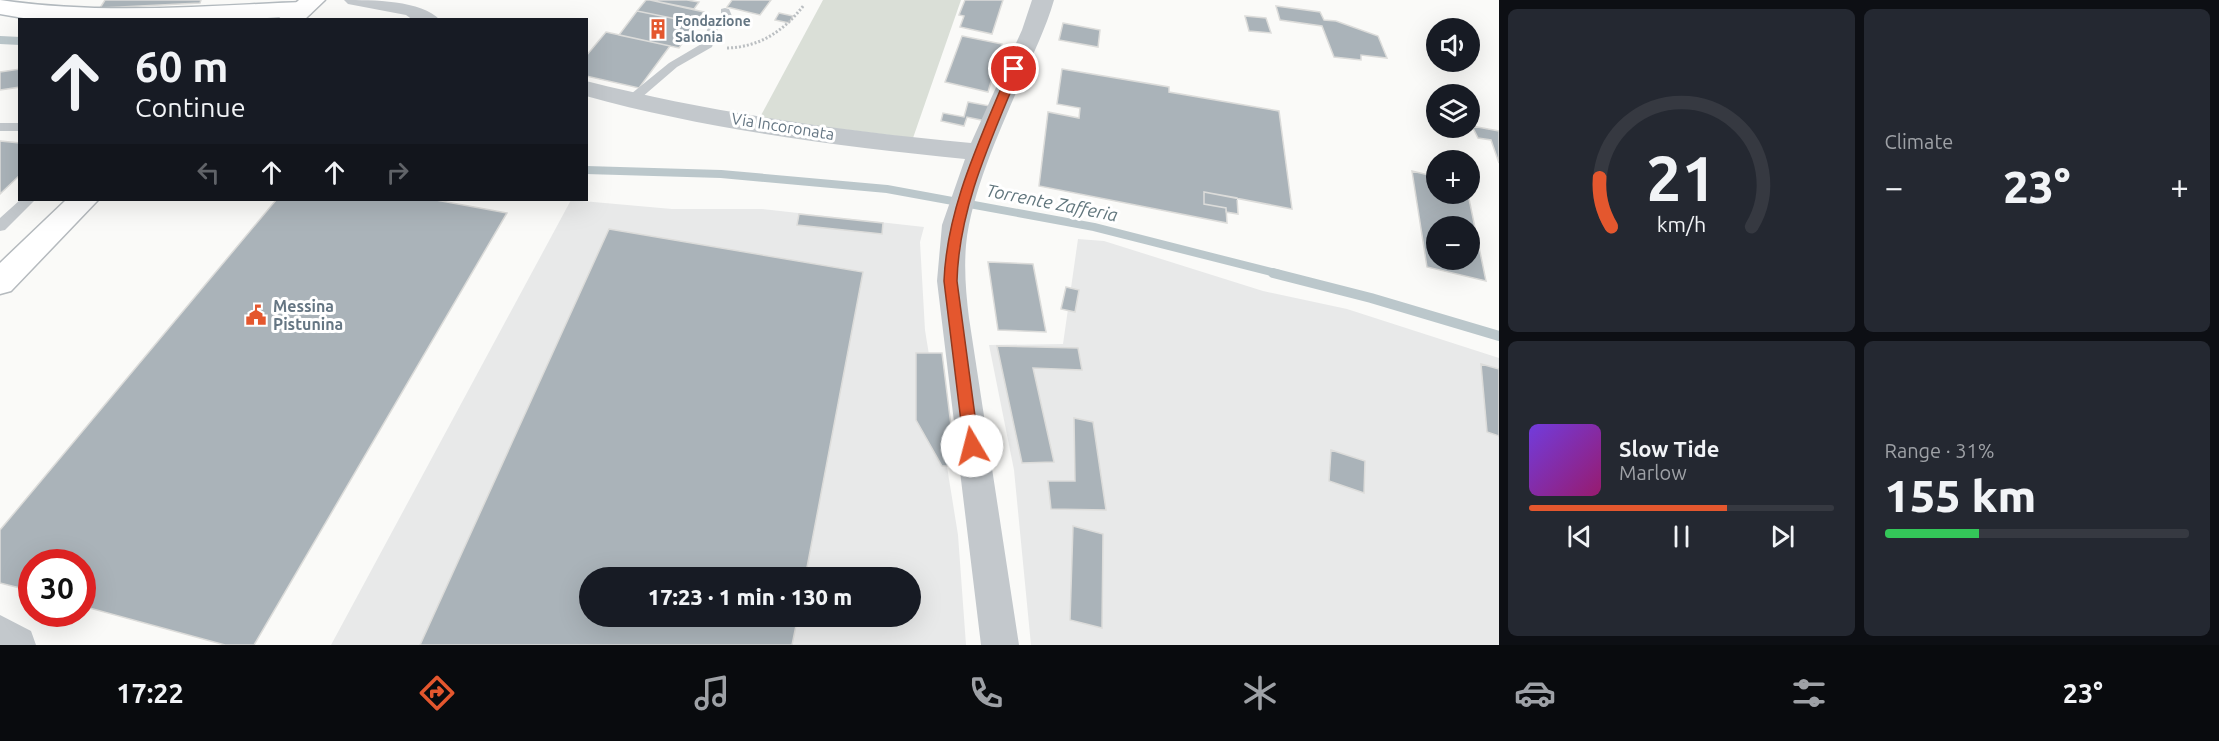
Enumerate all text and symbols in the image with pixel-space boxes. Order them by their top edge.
place label: Fondazione Salonia [675,13,751,45]
building icon: Fondazione Salonia [646,17,670,41]
map controls [1426,18,1480,270]
button: sound [1426,18,1480,72]
icon: ahead [36,42,114,120]
text: 60 m [135,43,229,90]
pin [988,43,1039,94]
icon: arrive [997,52,1030,85]
button: layers [1426,84,1480,138]
text: Continue [135,92,246,122]
street label: Via Incoronata [730,109,836,143]
text: Climate [1885,130,1953,153]
text: 21 [1646,143,1716,213]
button: + [1426,150,1480,204]
icon: left [192,156,225,189]
icon: ahead [255,156,288,189]
icon: ahead [318,156,351,189]
icon: right [381,156,414,189]
text: 23° [2003,161,2070,212]
text: − [1885,168,1903,205]
text: + [2170,168,2189,205]
water label: Torrente Zafferia [985,179,1120,226]
text: km/h [1656,213,1706,237]
button: − [1426,216,1480,270]
place label: Messina Pistunina [273,297,343,333]
public building icon: Messina Pistunina [244,303,268,327]
position arrow [940,414,1004,478]
text: Slow Tide [1619,436,1719,461]
text: Range · 31% [1885,439,1995,462]
text: Marlow [1619,461,1687,484]
text: 155 km [1885,470,2036,521]
icon: previous [1563,520,1596,553]
icon: pause [1665,520,1698,553]
icon: next [1766,520,1799,553]
speed limit sign: 30 [18,549,96,627]
text: 17:23 · 1 min · 130 m [648,584,852,609]
icon: directions [416,672,458,714]
icon: music [691,672,733,714]
icon: phone [965,672,1007,714]
icon: climate [1239,672,1281,714]
icon: car [1514,672,1556,714]
icon: filters [1788,672,1830,714]
text: 17:22 [116,678,184,708]
text: 23° [2063,678,2103,708]

